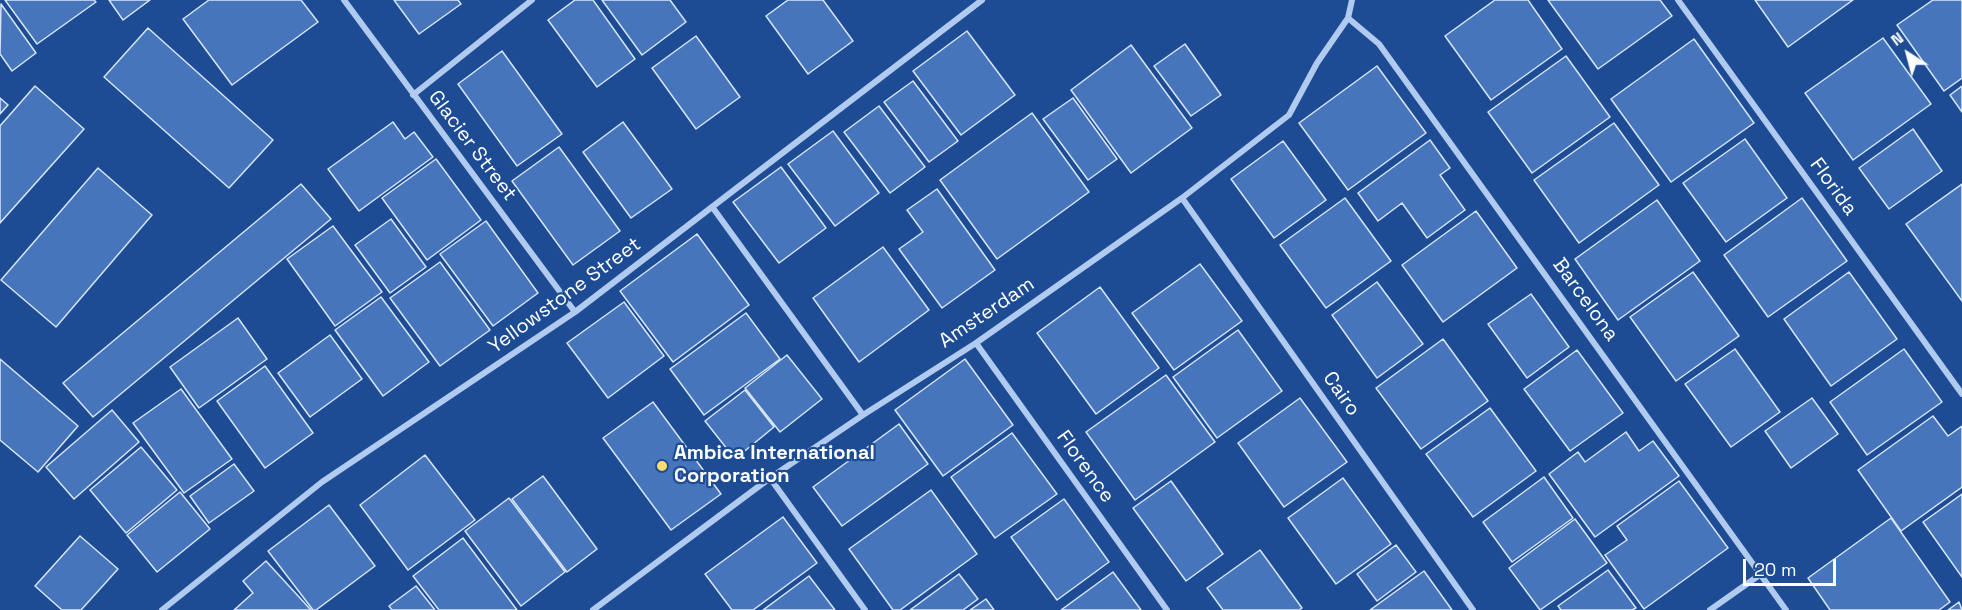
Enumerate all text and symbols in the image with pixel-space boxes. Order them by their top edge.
north arrow [1878,24,1938,84]
text: N [1887,27,1908,51]
street label: Glacier Street [423,86,521,206]
street label: Florida [1804,154,1862,220]
street label: Yellowstone Street [484,233,646,359]
street label: Barcelona [1547,254,1623,346]
street label: Amsterdam [935,272,1039,354]
street label: Cairo [1317,367,1365,421]
street label: Florence [1051,426,1119,508]
place label: Ambica International Corporation [674,442,875,489]
marker: Ambica International Corporation [655,459,669,473]
scale bar [1746,547,1839,585]
text: 20 m [1754,558,1797,581]

